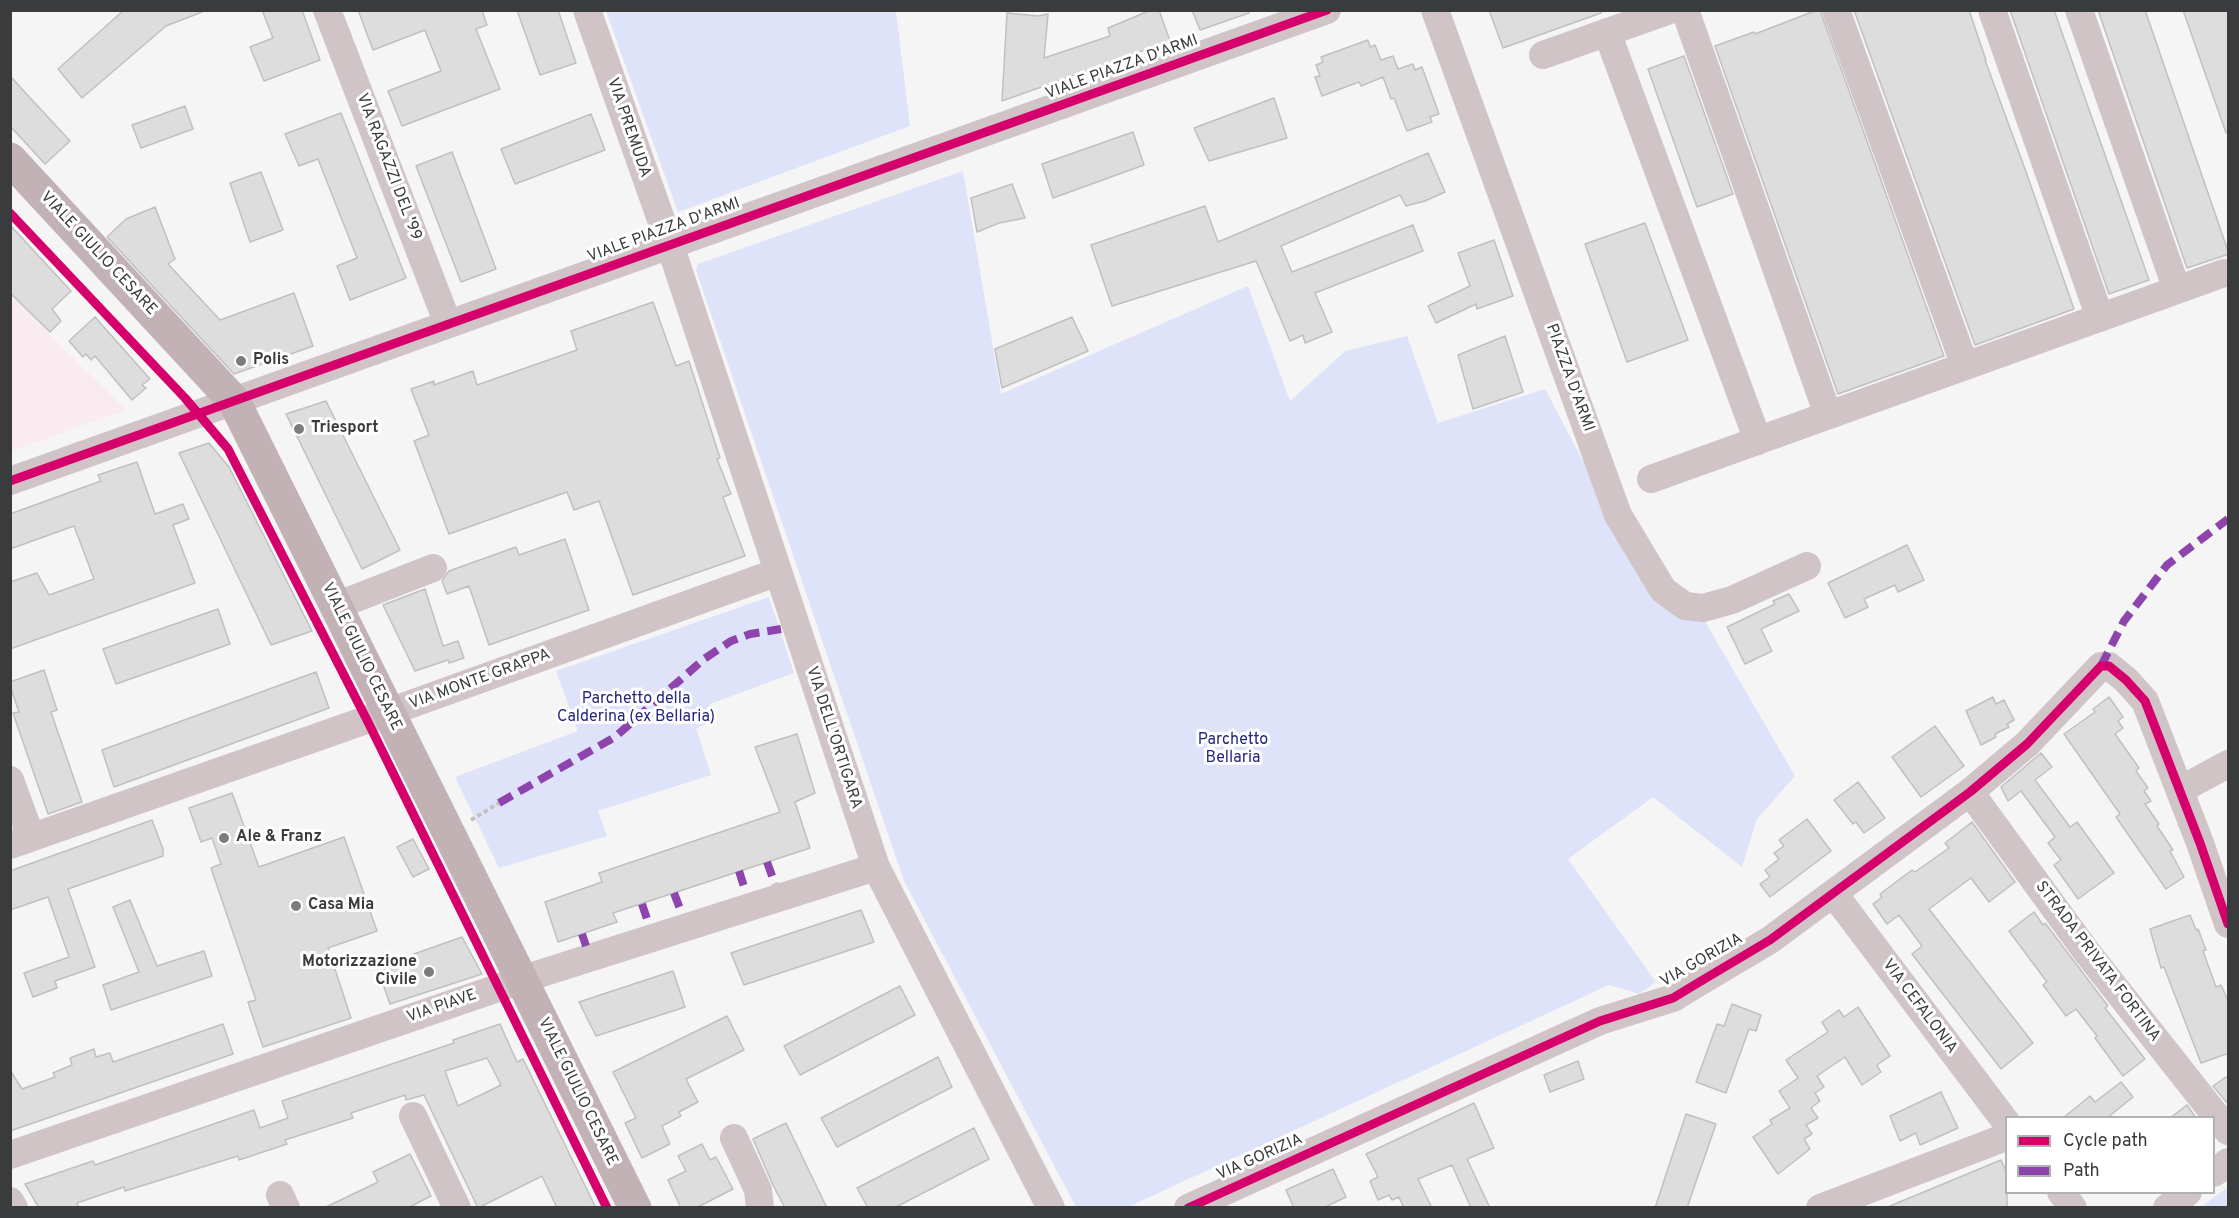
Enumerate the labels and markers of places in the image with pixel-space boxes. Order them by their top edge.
place label: Polis [253,351,289,371]
marker: Polis [234,354,248,368]
place label: Triesport [311,419,379,439]
marker: Triesport [292,422,306,436]
place label: Ale & Franz [236,828,322,848]
marker: Ale & Franz [217,831,231,845]
place label: Casa Mia [308,896,374,916]
marker: Casa Mia [289,899,303,913]
place label: Motorizzazione Civile [302,953,417,991]
marker: Motorizzazione Civile [422,965,436,979]

